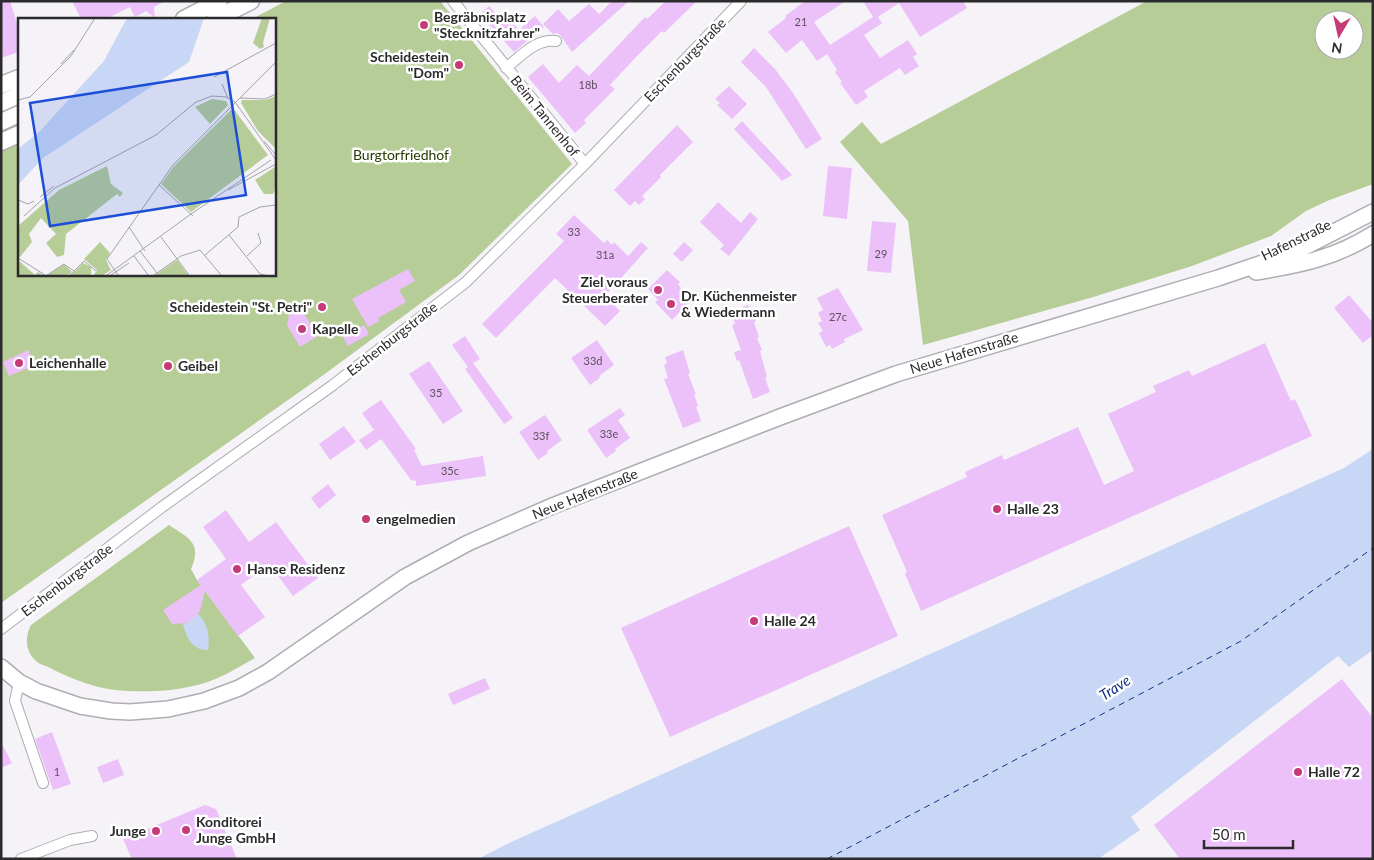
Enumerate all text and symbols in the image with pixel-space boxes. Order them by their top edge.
place label: Begräbnisplatz "Stecknitzfahrer" [434,8,540,41]
north arrow [1314,10,1364,60]
street label: Eschenburgstraße [640,14,729,105]
house number: 21 [795,15,807,28]
inset map [18,18,275,275]
marker: Begräbnisplatz "Stecknitzfahrer" [418,19,430,31]
text: N [1330,39,1344,58]
place label: Scheidestein "Dom" [370,48,449,81]
marker: Scheidestein "Dom" [453,59,465,71]
street label: Beim Tannenhof [508,72,583,160]
house number: 18b [579,78,597,91]
park label: Burgtorfriedhof [353,146,449,163]
street label: Hafenstraße [1258,215,1334,264]
house number: 33 [568,225,580,238]
house number: 29 [875,247,887,260]
house number: 31a [596,248,614,261]
place label: Ziel voraus Steuerberater [562,273,649,306]
marker: Ziel voraus Steuerberater [652,284,664,296]
place label: Dr. Küchenmeister & Wiedermann [681,287,798,320]
place label: Scheidestein "St. Petri" [170,298,312,315]
street label: Eschenburgstraße [343,298,440,379]
marker: Dr. Küchenmeister & Wiedermann [665,298,677,310]
marker: Scheidestein "St. Petri" [316,301,328,313]
house number: 27c [829,310,847,323]
place label: Kapelle [312,320,359,337]
marker: Kapelle [296,323,308,335]
street label: Neue Hafenstraße [908,328,1020,377]
place label: Leichenhalle [29,354,107,371]
house number: 33d [584,354,602,367]
marker: Leichenhalle [13,357,25,369]
place label: Geibel [178,357,218,374]
marker: Geibel [162,360,174,372]
house number: 35 [430,386,442,399]
house number: 33e [600,427,618,440]
house number: 33f [533,429,549,442]
house number: 35c [441,464,459,477]
street label: Neue Hafenstraße [530,465,640,522]
place label: Halle 23 [1007,500,1059,517]
marker: Halle 23 [991,503,1003,515]
place label: engelmedien [376,510,456,527]
marker: engelmedien [360,513,372,525]
street label: Eschenburgstraße [18,540,116,620]
place label: Hanse Residenz [247,560,346,577]
marker: Hanse Residenz [231,563,243,575]
place label: Halle 24 [764,612,816,629]
marker: Halle 24 [748,615,760,627]
water label: Trave [1096,671,1133,704]
place label: Halle 72 [1308,763,1360,780]
house number: 1 [54,765,60,778]
marker: Halle 72 [1292,766,1304,778]
place label: Konditorei Junge GmbH [196,813,276,846]
scale bar [1204,818,1293,850]
place label: Junge [110,822,147,839]
marker: Konditorei Junge GmbH [180,824,192,836]
marker: Junge [150,825,162,837]
text: 50 m [1212,825,1246,843]

